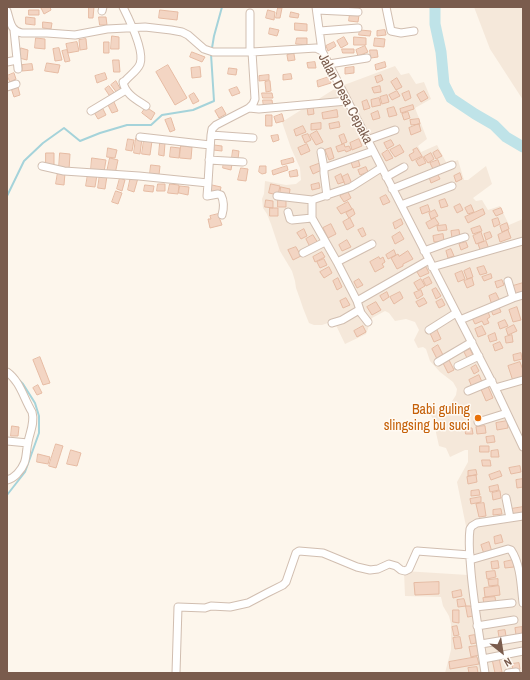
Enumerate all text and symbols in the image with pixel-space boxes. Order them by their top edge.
street label: Jalan Desa Cepaka [314,51,376,147]
place label: Babi guling slingsing bu suci [384,402,470,434]
marker: Babi guling slingsing bu suci [473,413,483,423]
north arrow [482,632,522,672]
text: N [502,655,514,670]

